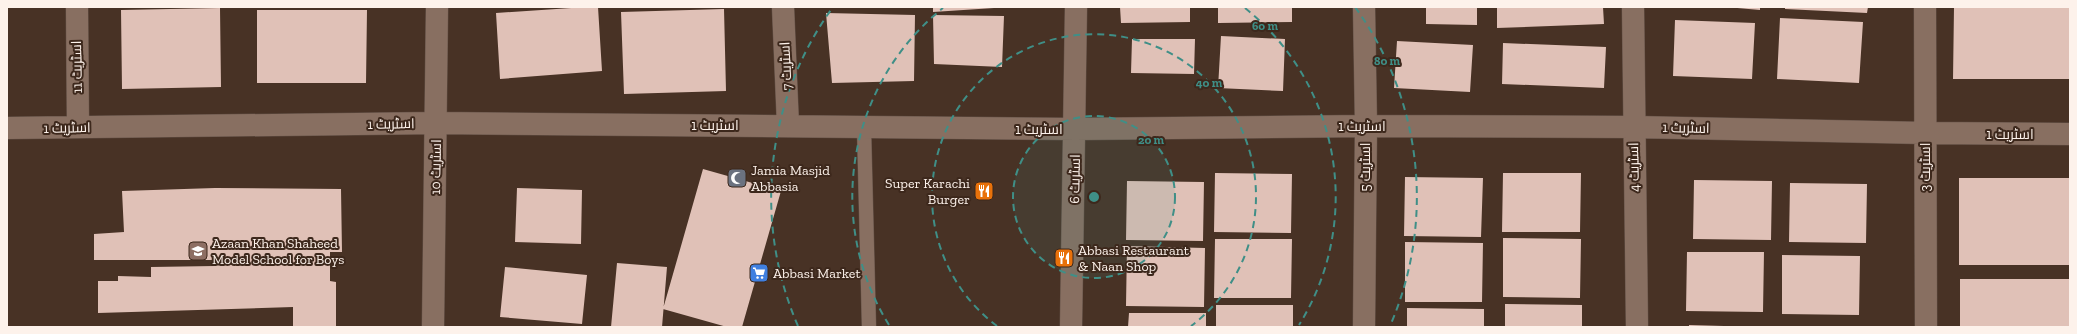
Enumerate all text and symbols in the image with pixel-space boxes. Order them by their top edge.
text: 60 m [1252,19,1279,33]
street label: اسٹریٹ 11 [68,40,86,94]
street label: اسٹریٹ 7 [776,41,796,91]
text: 80 m [1374,54,1401,68]
text: 40 m [1196,76,1223,90]
street label: اسٹریٹ 1 [367,115,415,133]
street label: اسٹریٹ 1 [691,117,739,134]
street label: اسٹریٹ 1 [1338,118,1386,135]
street label: اسٹریٹ 1 [43,119,91,137]
street label: اسٹریٹ 1 [1662,119,1710,137]
street label: اسٹریٹ 1 [1015,121,1063,138]
street label: اسٹریٹ 1 [1986,126,2034,143]
text: 20 m [1138,133,1165,147]
street label: اسٹریٹ 10 [427,139,445,195]
street label: اسٹریٹ 5 [1357,142,1374,192]
street label: اسٹریٹ 4 [1625,142,1643,192]
street label: اسٹریٹ 3 [1917,143,1934,191]
street label: اسٹریٹ 6 [1066,154,1084,204]
place label: Jamia Masjid Abbasia [751,162,830,195]
mosque icon: Jamia Masjid Abbasia [726,167,748,189]
place label: Super Karachi Burger [885,175,970,208]
restaurant icon: Super Karachi Burger [973,180,995,202]
centre of rings [1087,190,1101,204]
place label: Azaan Khan Shaheed Model School for Boys [212,235,344,268]
school or university icon: Azaan Khan Shaheed Model School for Boys [187,240,209,262]
place label: Abbasi Restaurant & Naan Shop [1078,242,1190,275]
restaurant icon: Abbasi Restaurant & Naan Shop [1053,247,1075,269]
supermarket icon: Abbasi Market [748,262,770,284]
place label: Abbasi Market [773,265,861,282]

